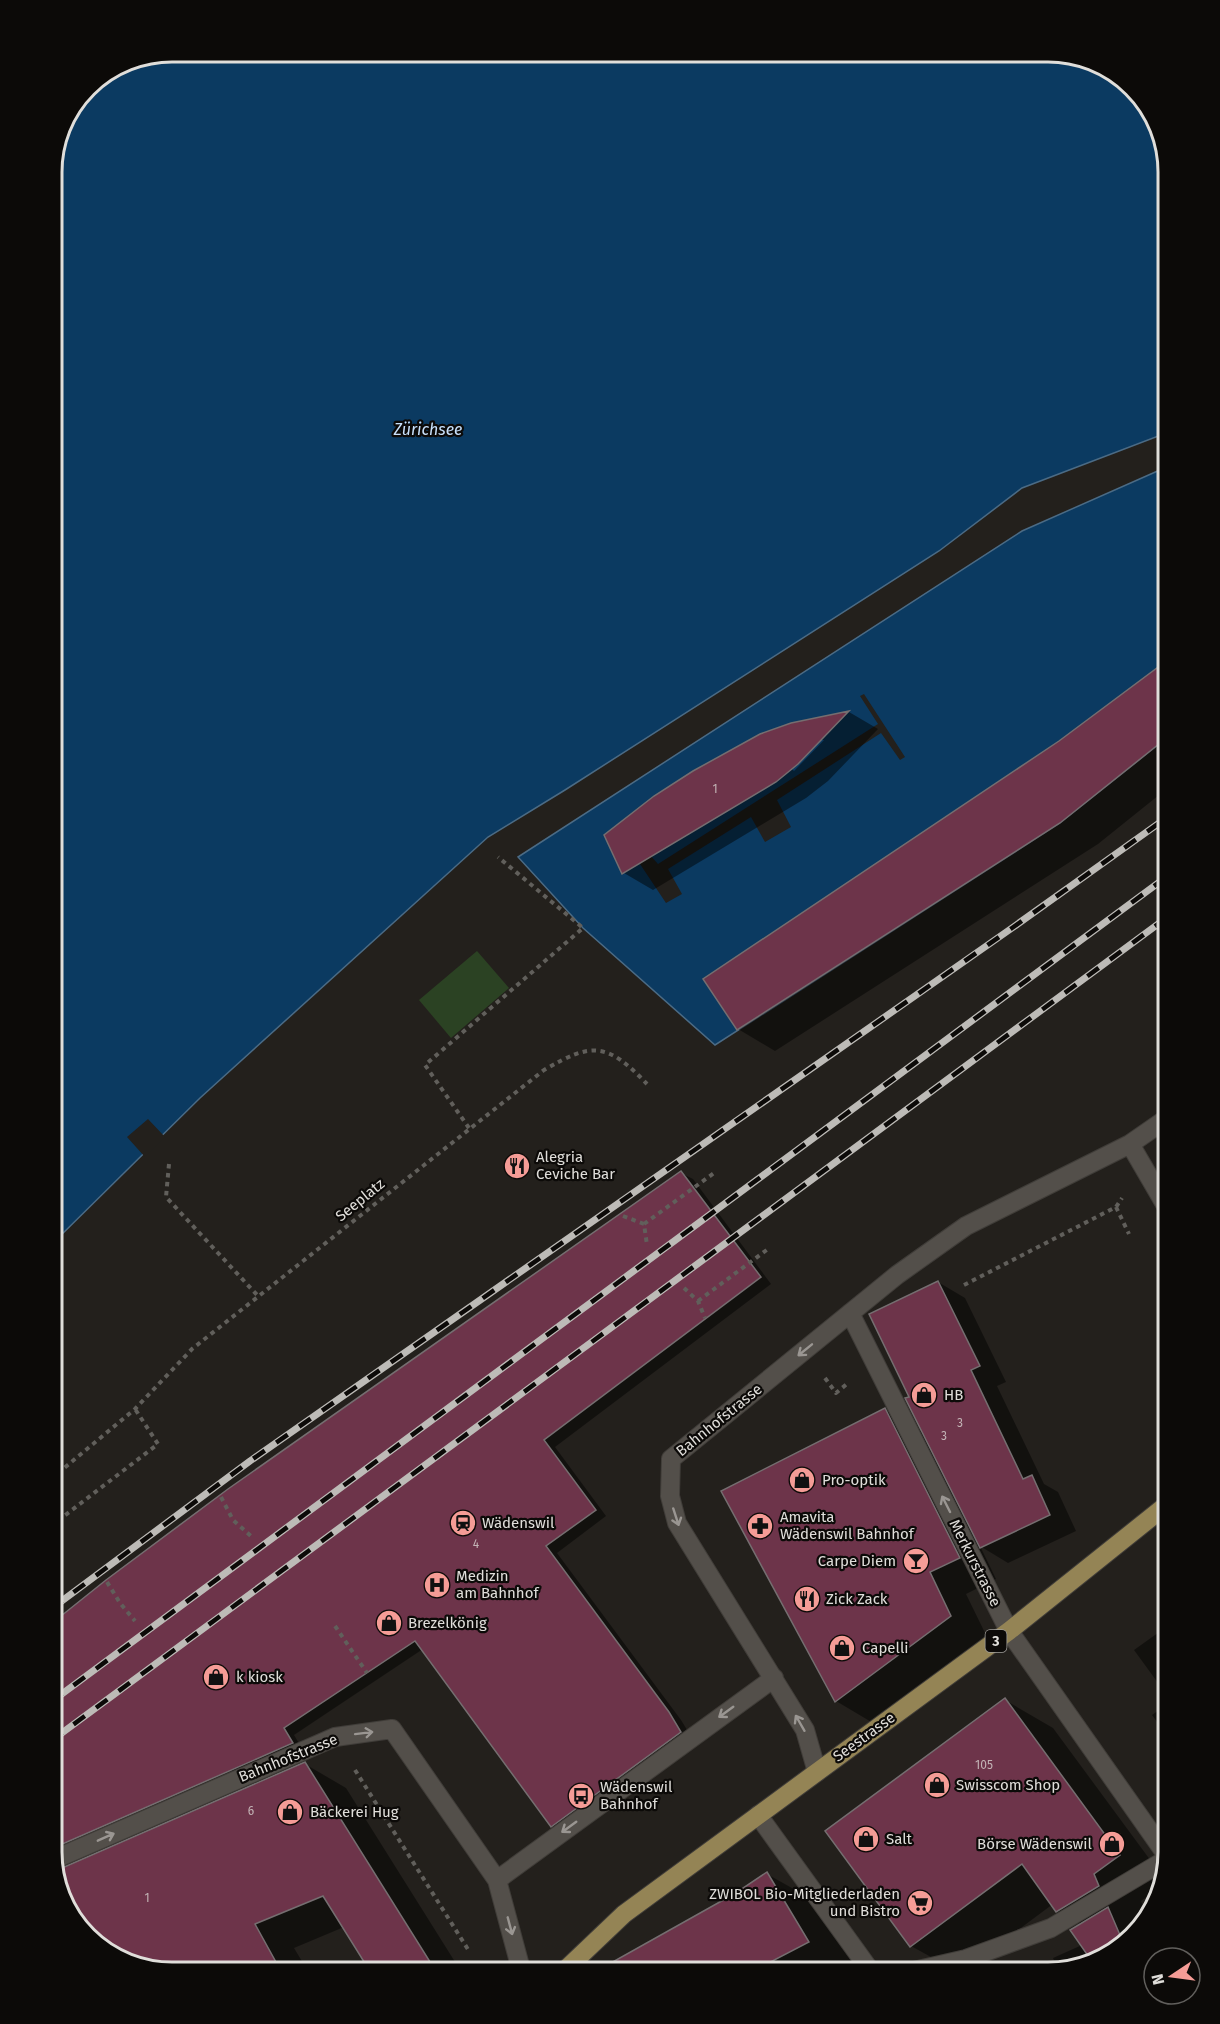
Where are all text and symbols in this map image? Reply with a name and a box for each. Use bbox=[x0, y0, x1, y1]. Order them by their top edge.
water label: Zürichsee bbox=[393, 420, 462, 439]
house number: 1 bbox=[712, 782, 718, 796]
place label: Alegria Ceviche Bar bbox=[536, 1148, 615, 1183]
restaurant icon: Alegria Ceviche Bar bbox=[502, 1151, 532, 1181]
street label: Seeplatz bbox=[332, 1175, 389, 1225]
one-way arrow bbox=[798, 1343, 813, 1357]
street label: Bahnhofstrasse bbox=[672, 1380, 766, 1460]
shop icon: HB bbox=[909, 1380, 939, 1410]
place label: HB bbox=[944, 1386, 963, 1404]
house number: 3 bbox=[957, 1416, 963, 1430]
house number: 3 bbox=[941, 1429, 947, 1443]
shop icon: Pro-optik bbox=[787, 1465, 817, 1495]
place label: Pro-optik bbox=[822, 1471, 886, 1489]
one-way arrow bbox=[939, 1495, 951, 1513]
one-way arrow bbox=[671, 1507, 682, 1526]
station icon: Wädenswil bbox=[448, 1508, 478, 1538]
place label: Amavita Wädenswil Bahnhof bbox=[780, 1508, 915, 1543]
pharmacy icon: Amavita Wädenswil Bahnhof bbox=[745, 1511, 775, 1541]
place label: Wädenswil bbox=[482, 1514, 555, 1532]
street label: Merkurstrasse bbox=[945, 1516, 1005, 1610]
house number: 4 bbox=[473, 1537, 480, 1551]
bar icon: Carpe Diem bbox=[901, 1546, 931, 1576]
place label: Carpe Diem bbox=[818, 1552, 896, 1570]
place label: Medizin am Bahnhof bbox=[456, 1567, 539, 1602]
hospital icon: Medizin am Bahnhof bbox=[422, 1570, 452, 1600]
restaurant icon: Zick Zack bbox=[792, 1584, 822, 1614]
place label: Zick Zack bbox=[826, 1590, 888, 1608]
shop icon: Brezelkönig bbox=[374, 1608, 404, 1638]
place label: Brezelkönig bbox=[408, 1614, 487, 1632]
road number: 3 bbox=[986, 1630, 1006, 1652]
shop icon: Capelli bbox=[827, 1633, 857, 1663]
place label: Capelli bbox=[862, 1639, 909, 1657]
shop icon: k kiosk bbox=[201, 1662, 231, 1692]
place label: k kiosk bbox=[236, 1668, 283, 1686]
one-way arrow bbox=[719, 1706, 735, 1718]
street label: Seestrasse bbox=[829, 1708, 899, 1766]
one-way arrow bbox=[794, 1715, 806, 1732]
one-way arrow bbox=[354, 1727, 374, 1738]
street label: Bahnhofstrasse bbox=[236, 1730, 340, 1786]
house number: 105 bbox=[975, 1758, 993, 1772]
shop icon: Swisscom Shop bbox=[922, 1770, 952, 1800]
place label: Swisscom Shop bbox=[956, 1776, 1060, 1794]
place label: Wädenswil Bahnhof bbox=[600, 1778, 673, 1813]
bus stop icon: Wädenswil Bahnhof bbox=[566, 1781, 596, 1811]
shop icon: Bäckerei Hug bbox=[275, 1797, 305, 1827]
place label: Bäckerei Hug bbox=[310, 1803, 399, 1821]
house number: 6 bbox=[248, 1804, 254, 1818]
one-way arrow bbox=[561, 1821, 577, 1834]
shop icon: Salt bbox=[851, 1824, 881, 1854]
shop icon: Börse Wädenswil bbox=[1097, 1829, 1127, 1859]
one-way arrow bbox=[97, 1830, 115, 1842]
place label: Salt bbox=[886, 1830, 913, 1848]
place label: Börse Wädenswil bbox=[977, 1835, 1093, 1853]
place label: ZWIBOL Bio-Mitgliederladen und Bistro bbox=[709, 1885, 900, 1920]
supermarket icon: ZWIBOL Bio-Mitgliederladen und Bistro bbox=[905, 1888, 935, 1918]
house number: 1 bbox=[144, 1891, 150, 1905]
one-way arrow bbox=[505, 1916, 516, 1935]
north arrow bbox=[1142, 1946, 1202, 2006]
text: N bbox=[1147, 1972, 1168, 1987]

